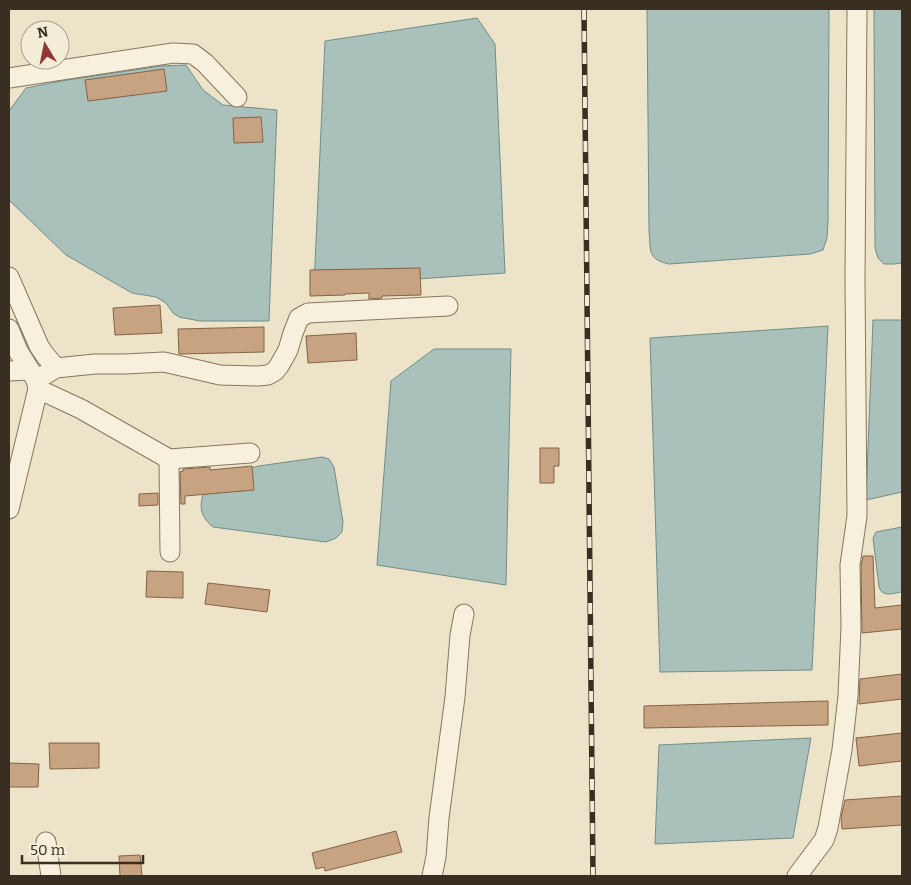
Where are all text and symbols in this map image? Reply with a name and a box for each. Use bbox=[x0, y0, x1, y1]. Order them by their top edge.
north arrow bbox=[20, 20, 70, 70]
text: N bbox=[36, 23, 50, 42]
scale bar bbox=[22, 832, 144, 864]
text: 50 m bbox=[30, 841, 66, 859]

